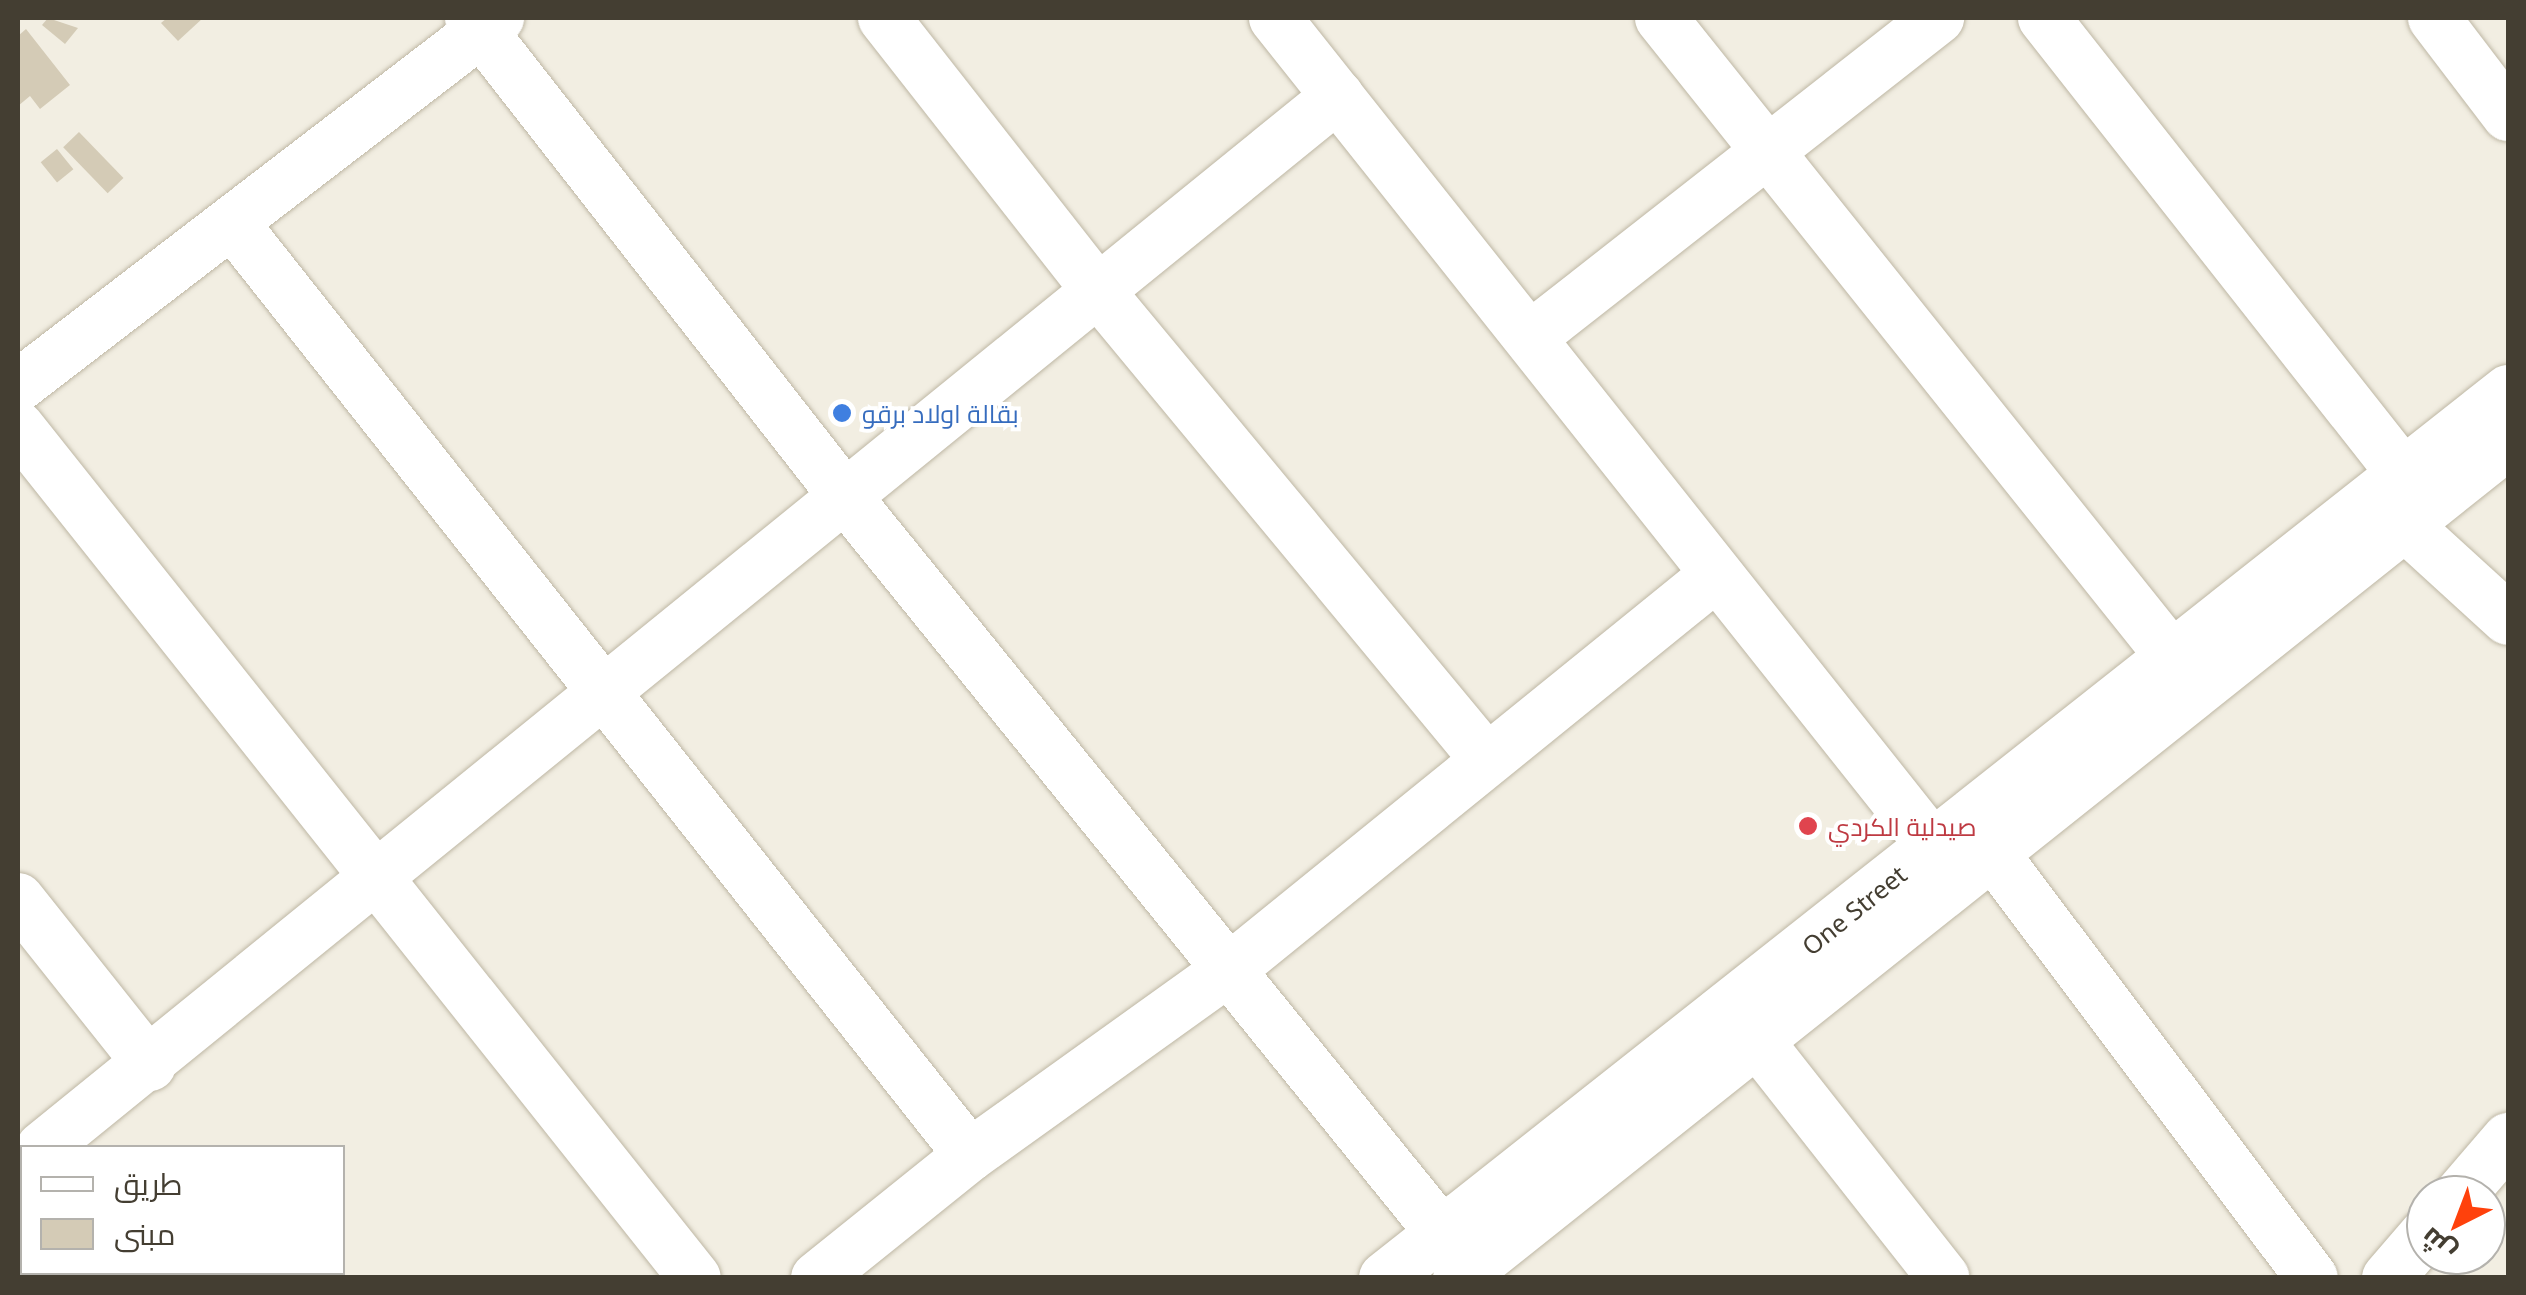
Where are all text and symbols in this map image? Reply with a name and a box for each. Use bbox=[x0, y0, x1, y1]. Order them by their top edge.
place label: بقالة اولاد برقو bbox=[862, 398, 1019, 428]
marker: بقالة اولاد برقو bbox=[831, 402, 853, 424]
place label: صيدلية الكردي bbox=[1828, 811, 1976, 841]
marker: صيدلية الكردي bbox=[1797, 815, 1819, 837]
street label: One Street bbox=[1796, 859, 1912, 961]
legend bbox=[20, 1145, 345, 1275]
text: طريق bbox=[114, 1163, 183, 1204]
north arrow bbox=[2406, 1175, 2506, 1275]
text: مبنى bbox=[114, 1213, 175, 1254]
text: ش bbox=[2411, 1220, 2463, 1272]

